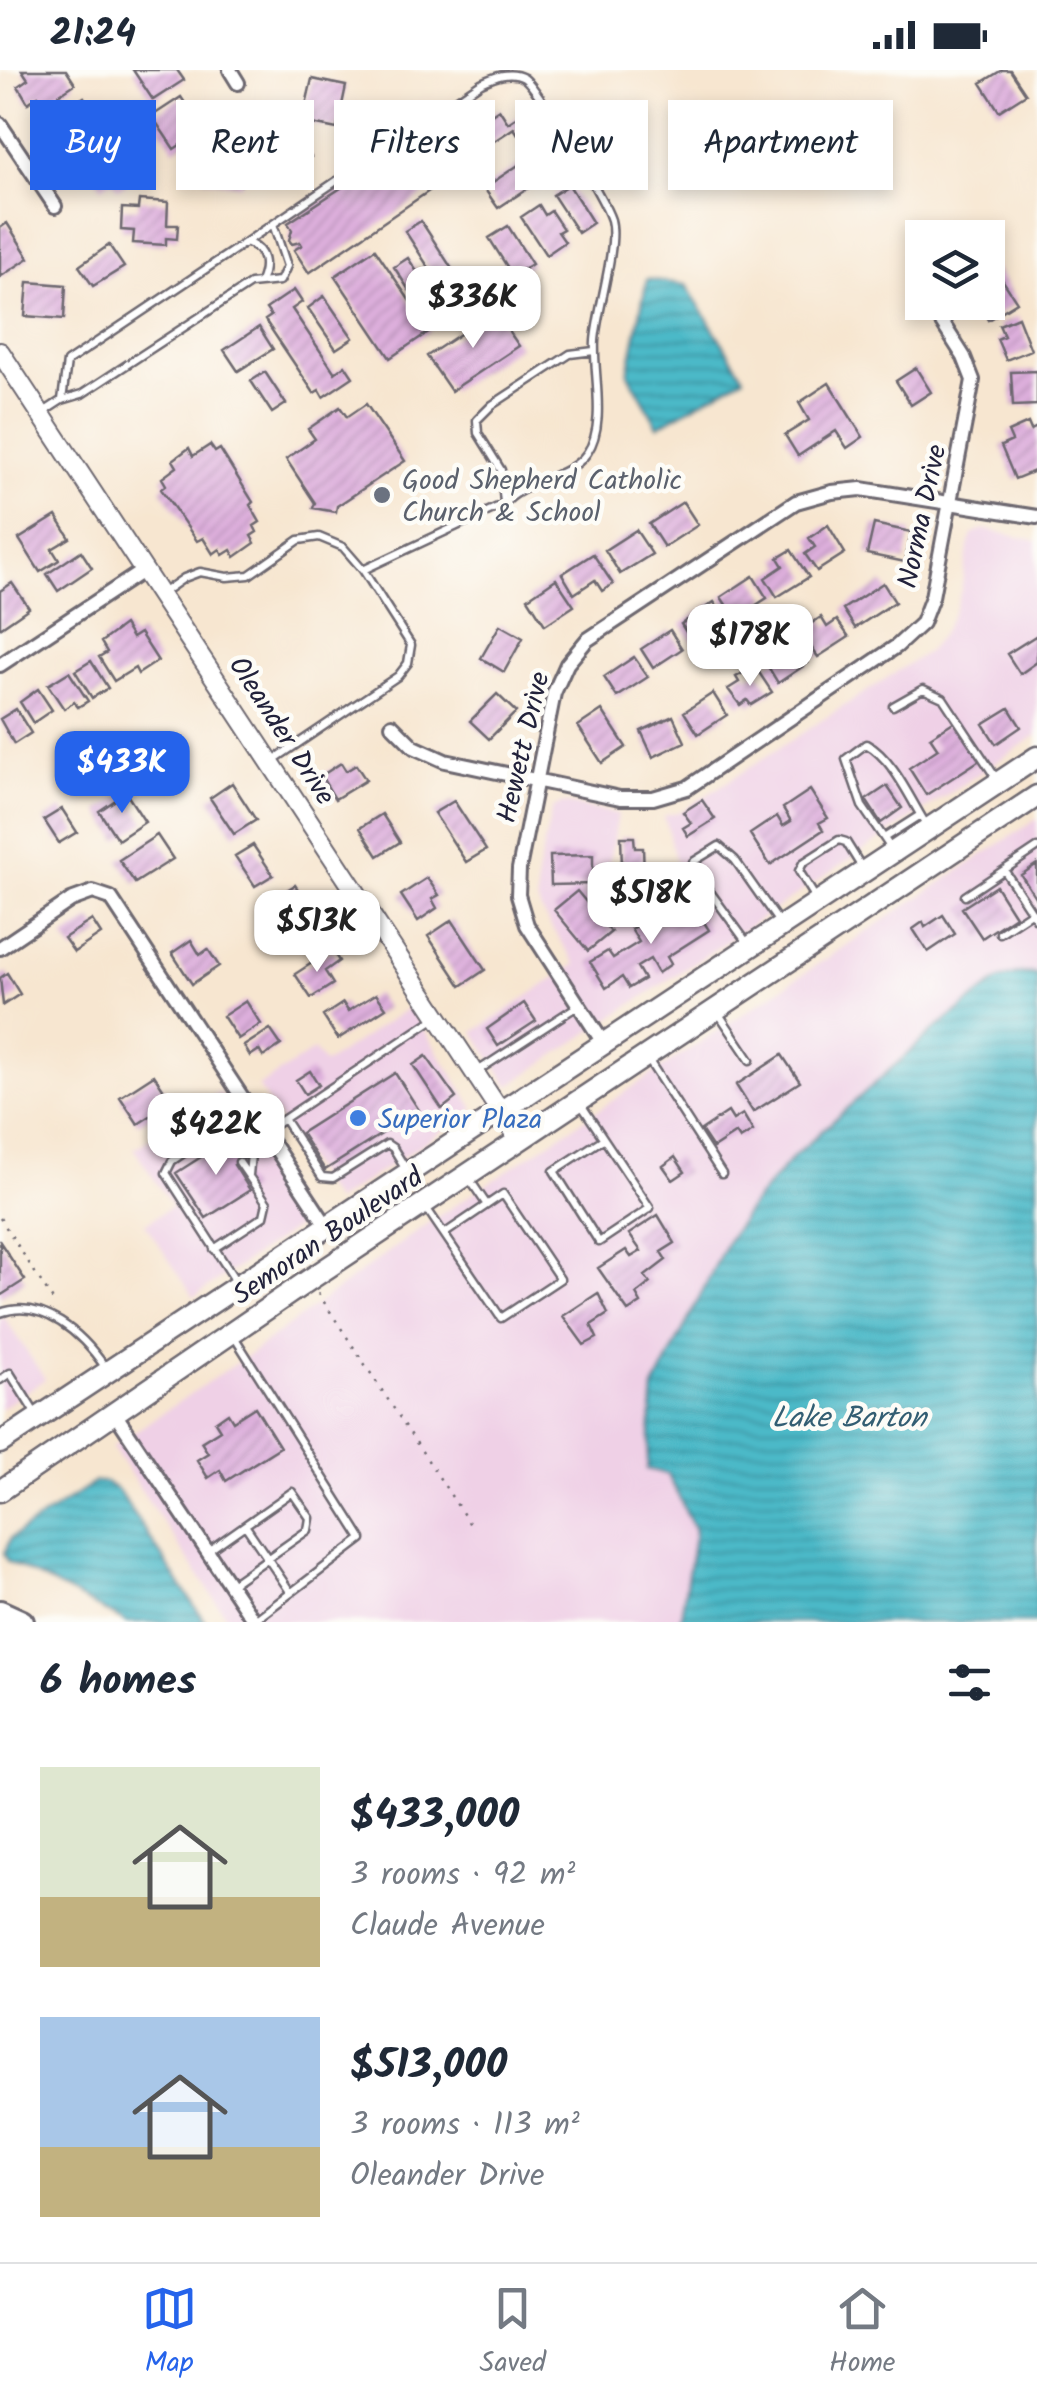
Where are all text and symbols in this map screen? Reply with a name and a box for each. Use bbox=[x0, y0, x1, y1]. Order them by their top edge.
text: 21:24 bbox=[50, 5, 136, 65]
chip: Buy bbox=[30, 100, 156, 190]
chip: Rent bbox=[176, 100, 314, 190]
chip: Filters bbox=[334, 100, 495, 190]
chip: New bbox=[515, 100, 648, 190]
chip: Apartment bbox=[668, 100, 893, 190]
map controls bbox=[905, 220, 1005, 320]
button: layers bbox=[905, 220, 1005, 320]
pin: $336K bbox=[403, 266, 543, 351]
text: $336K bbox=[428, 273, 518, 324]
street label: Norma Drive bbox=[886, 440, 961, 593]
place label: Good Shepherd Catholic Church & School bbox=[402, 459, 682, 536]
marker: Good Shepherd Catholic Church & School bbox=[371, 484, 393, 506]
pin: $178K bbox=[680, 604, 820, 689]
text: $178K bbox=[709, 611, 791, 662]
street label: Oleander Drive bbox=[216, 648, 346, 815]
street label: Hewett Drive bbox=[485, 667, 564, 828]
pin: $433K bbox=[52, 731, 192, 816]
text: $433K bbox=[77, 738, 167, 789]
pin: $518K bbox=[581, 862, 721, 947]
text: $518K bbox=[610, 869, 692, 920]
pin: $513K bbox=[247, 890, 387, 975]
text: $513K bbox=[276, 897, 358, 948]
pin: $422K bbox=[146, 1093, 286, 1178]
place label: Superior Plaza bbox=[378, 1098, 542, 1143]
text: $422K bbox=[170, 1100, 262, 1151]
marker: Superior Plaza bbox=[347, 1107, 369, 1129]
street label: Semoran Boulevard bbox=[224, 1156, 434, 1318]
water label: Lake Barton bbox=[772, 1395, 928, 1443]
text: 6 homes bbox=[40, 1649, 196, 1716]
icon: filters bbox=[942, 1655, 997, 1710]
text: $433,000 bbox=[350, 1783, 519, 1850]
icon: home bbox=[120, 1807, 240, 1927]
text: 3 rooms · 92 m² bbox=[350, 1850, 575, 1901]
text: Claude Avenue bbox=[350, 1901, 545, 1952]
text: $513,000 bbox=[350, 2033, 507, 2100]
icon: home bbox=[120, 2057, 240, 2177]
text: 3 rooms · 113 m² bbox=[350, 2100, 580, 2151]
text: Oleander Drive bbox=[350, 2151, 544, 2202]
tab: Map bbox=[142, 2281, 197, 2386]
tab: Saved bbox=[480, 2281, 546, 2386]
tab: Home bbox=[829, 2281, 895, 2386]

